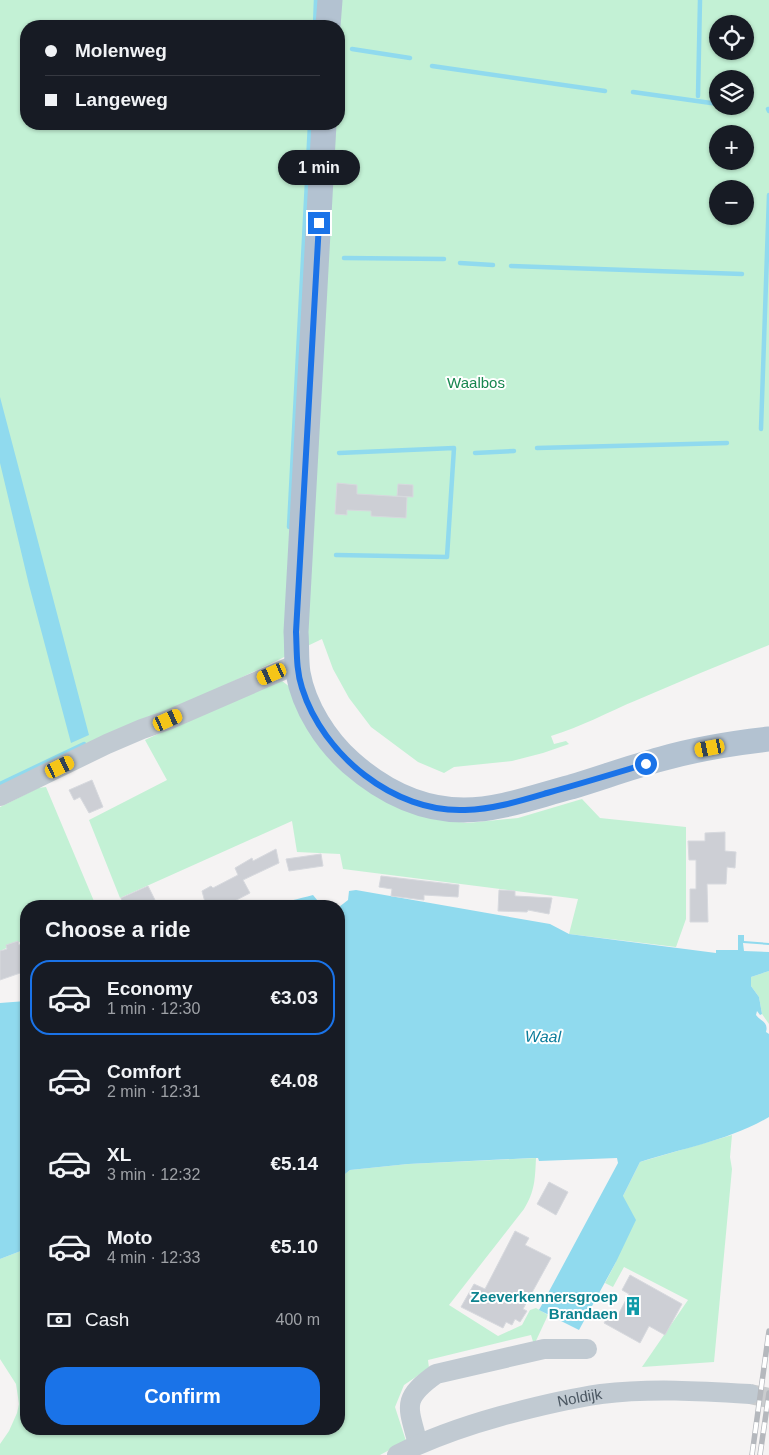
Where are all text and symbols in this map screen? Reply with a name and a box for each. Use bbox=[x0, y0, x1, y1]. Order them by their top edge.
map controls bbox=[709, 15, 754, 225]
button: locate bbox=[709, 15, 754, 60]
text: Molenweg bbox=[75, 40, 167, 61]
button: layers bbox=[709, 70, 754, 115]
text: Langeweg bbox=[75, 89, 168, 110]
button: + bbox=[709, 125, 754, 170]
callout: 1 min bbox=[278, 150, 360, 186]
text: 1 min bbox=[298, 159, 340, 176]
button: − bbox=[709, 180, 754, 225]
route end bbox=[308, 212, 330, 234]
park label: Waalbos bbox=[447, 374, 505, 391]
car bbox=[255, 661, 288, 687]
car bbox=[151, 707, 184, 733]
car bbox=[693, 738, 726, 758]
route start bbox=[635, 753, 657, 775]
car bbox=[43, 754, 76, 780]
text: Choose a ride bbox=[45, 917, 190, 942]
icon: car bbox=[47, 975, 92, 1020]
text: Economy bbox=[107, 978, 193, 999]
text: €3.03 bbox=[270, 987, 318, 1008]
text: 1 min · 12:30 bbox=[107, 1000, 200, 1017]
water label: Waal bbox=[525, 1028, 562, 1045]
icon: car bbox=[47, 1058, 92, 1103]
text: Comfort bbox=[107, 1061, 181, 1082]
text: €4.08 bbox=[270, 1070, 318, 1091]
text: 2 min · 12:31 bbox=[107, 1083, 200, 1100]
icon: car bbox=[47, 1141, 92, 1186]
text: XL bbox=[107, 1144, 131, 1165]
text: €5.14 bbox=[270, 1153, 318, 1174]
text: 3 min · 12:32 bbox=[107, 1166, 200, 1183]
icon: car bbox=[47, 1224, 92, 1269]
text: Moto bbox=[107, 1227, 152, 1248]
text: €5.10 bbox=[270, 1236, 318, 1257]
text: 4 min · 12:33 bbox=[107, 1249, 200, 1266]
place label: Zeeverkennersgroep Brandaen bbox=[470, 1288, 618, 1322]
building icon: Zeeverkennersgroep Brandaen bbox=[622, 1295, 644, 1317]
icon: cash bbox=[45, 1306, 73, 1334]
text: Cash bbox=[85, 1309, 129, 1330]
text: 400 m bbox=[276, 1311, 320, 1328]
button: Confirm bbox=[45, 1367, 320, 1425]
street label: Noldijk bbox=[556, 1385, 604, 1410]

